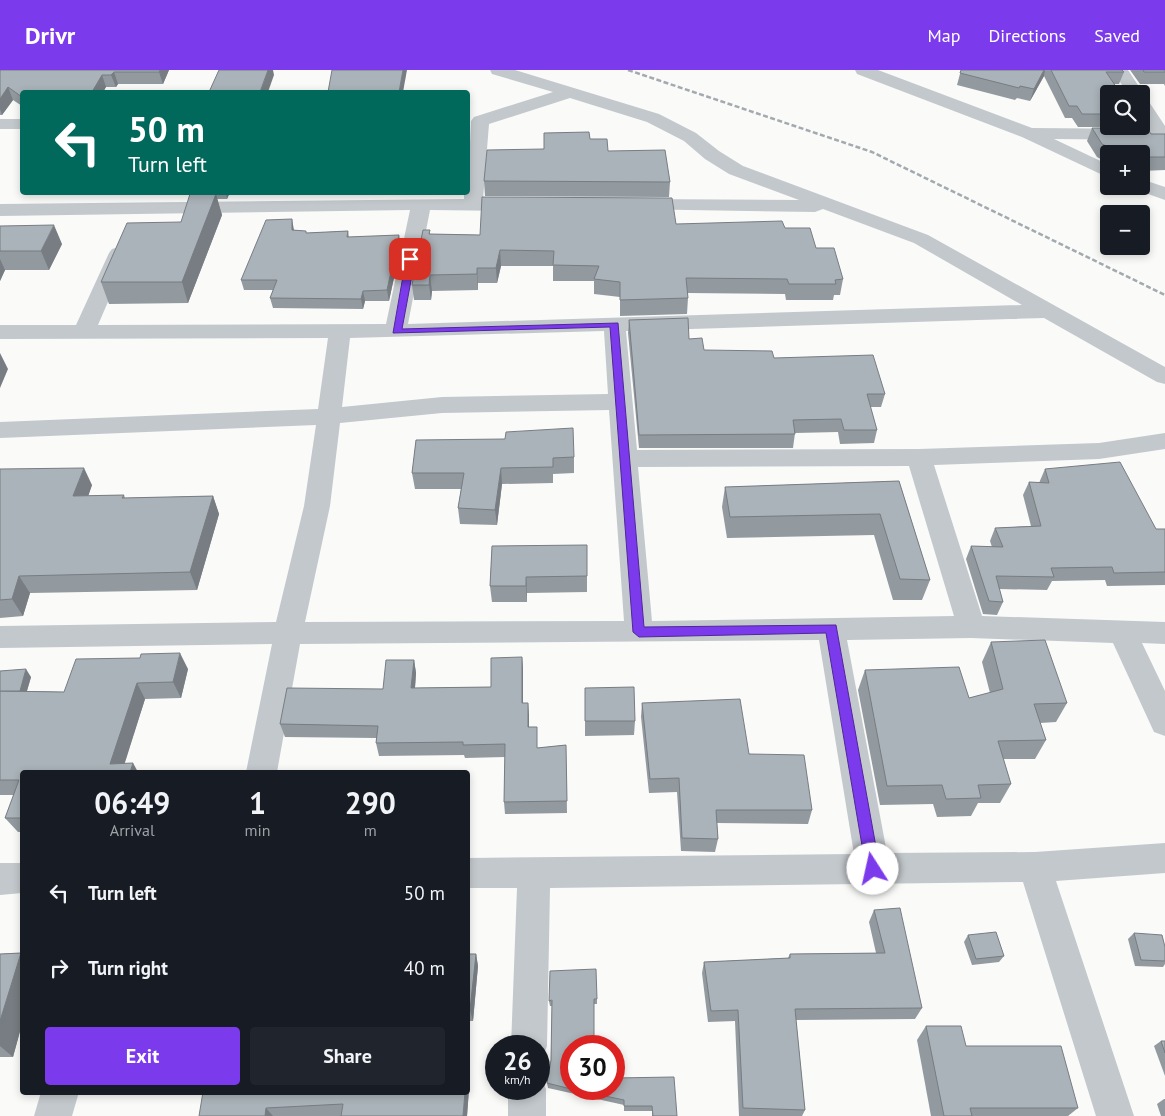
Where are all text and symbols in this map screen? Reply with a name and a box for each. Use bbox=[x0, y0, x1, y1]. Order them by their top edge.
text: Drivr bbox=[25, 20, 75, 51]
text: Map bbox=[928, 24, 960, 47]
text: Directions bbox=[988, 24, 1066, 47]
text: Saved bbox=[1094, 24, 1140, 47]
map controls bbox=[1100, 85, 1150, 255]
button: search bbox=[1100, 85, 1150, 135]
text: 50 m bbox=[128, 106, 205, 152]
icon: left bbox=[45, 110, 110, 175]
button: + bbox=[1100, 145, 1150, 195]
text: Turn left bbox=[128, 150, 207, 178]
button: − bbox=[1100, 205, 1150, 255]
pin bbox=[389, 238, 431, 280]
icon: arrive bbox=[396, 245, 424, 273]
text: 06:49 bbox=[94, 783, 170, 822]
text: 1 bbox=[249, 783, 266, 822]
text: 290 bbox=[345, 783, 396, 822]
text: Arrival bbox=[110, 820, 155, 840]
text: min bbox=[245, 820, 271, 840]
text: m bbox=[364, 820, 377, 840]
position arrow bbox=[846, 842, 898, 894]
icon: left bbox=[45, 879, 73, 907]
text: Turn left bbox=[88, 881, 157, 905]
text: 50 m bbox=[404, 881, 445, 905]
icon: right bbox=[45, 954, 73, 982]
text: Turn right bbox=[88, 956, 168, 980]
text: 40 m bbox=[404, 956, 445, 980]
button: Exit bbox=[45, 1027, 240, 1085]
button: Share bbox=[250, 1027, 445, 1085]
speed limit sign: 30 bbox=[560, 1035, 625, 1100]
text: 26 bbox=[503, 1045, 532, 1077]
text: km/h bbox=[504, 1072, 531, 1087]

